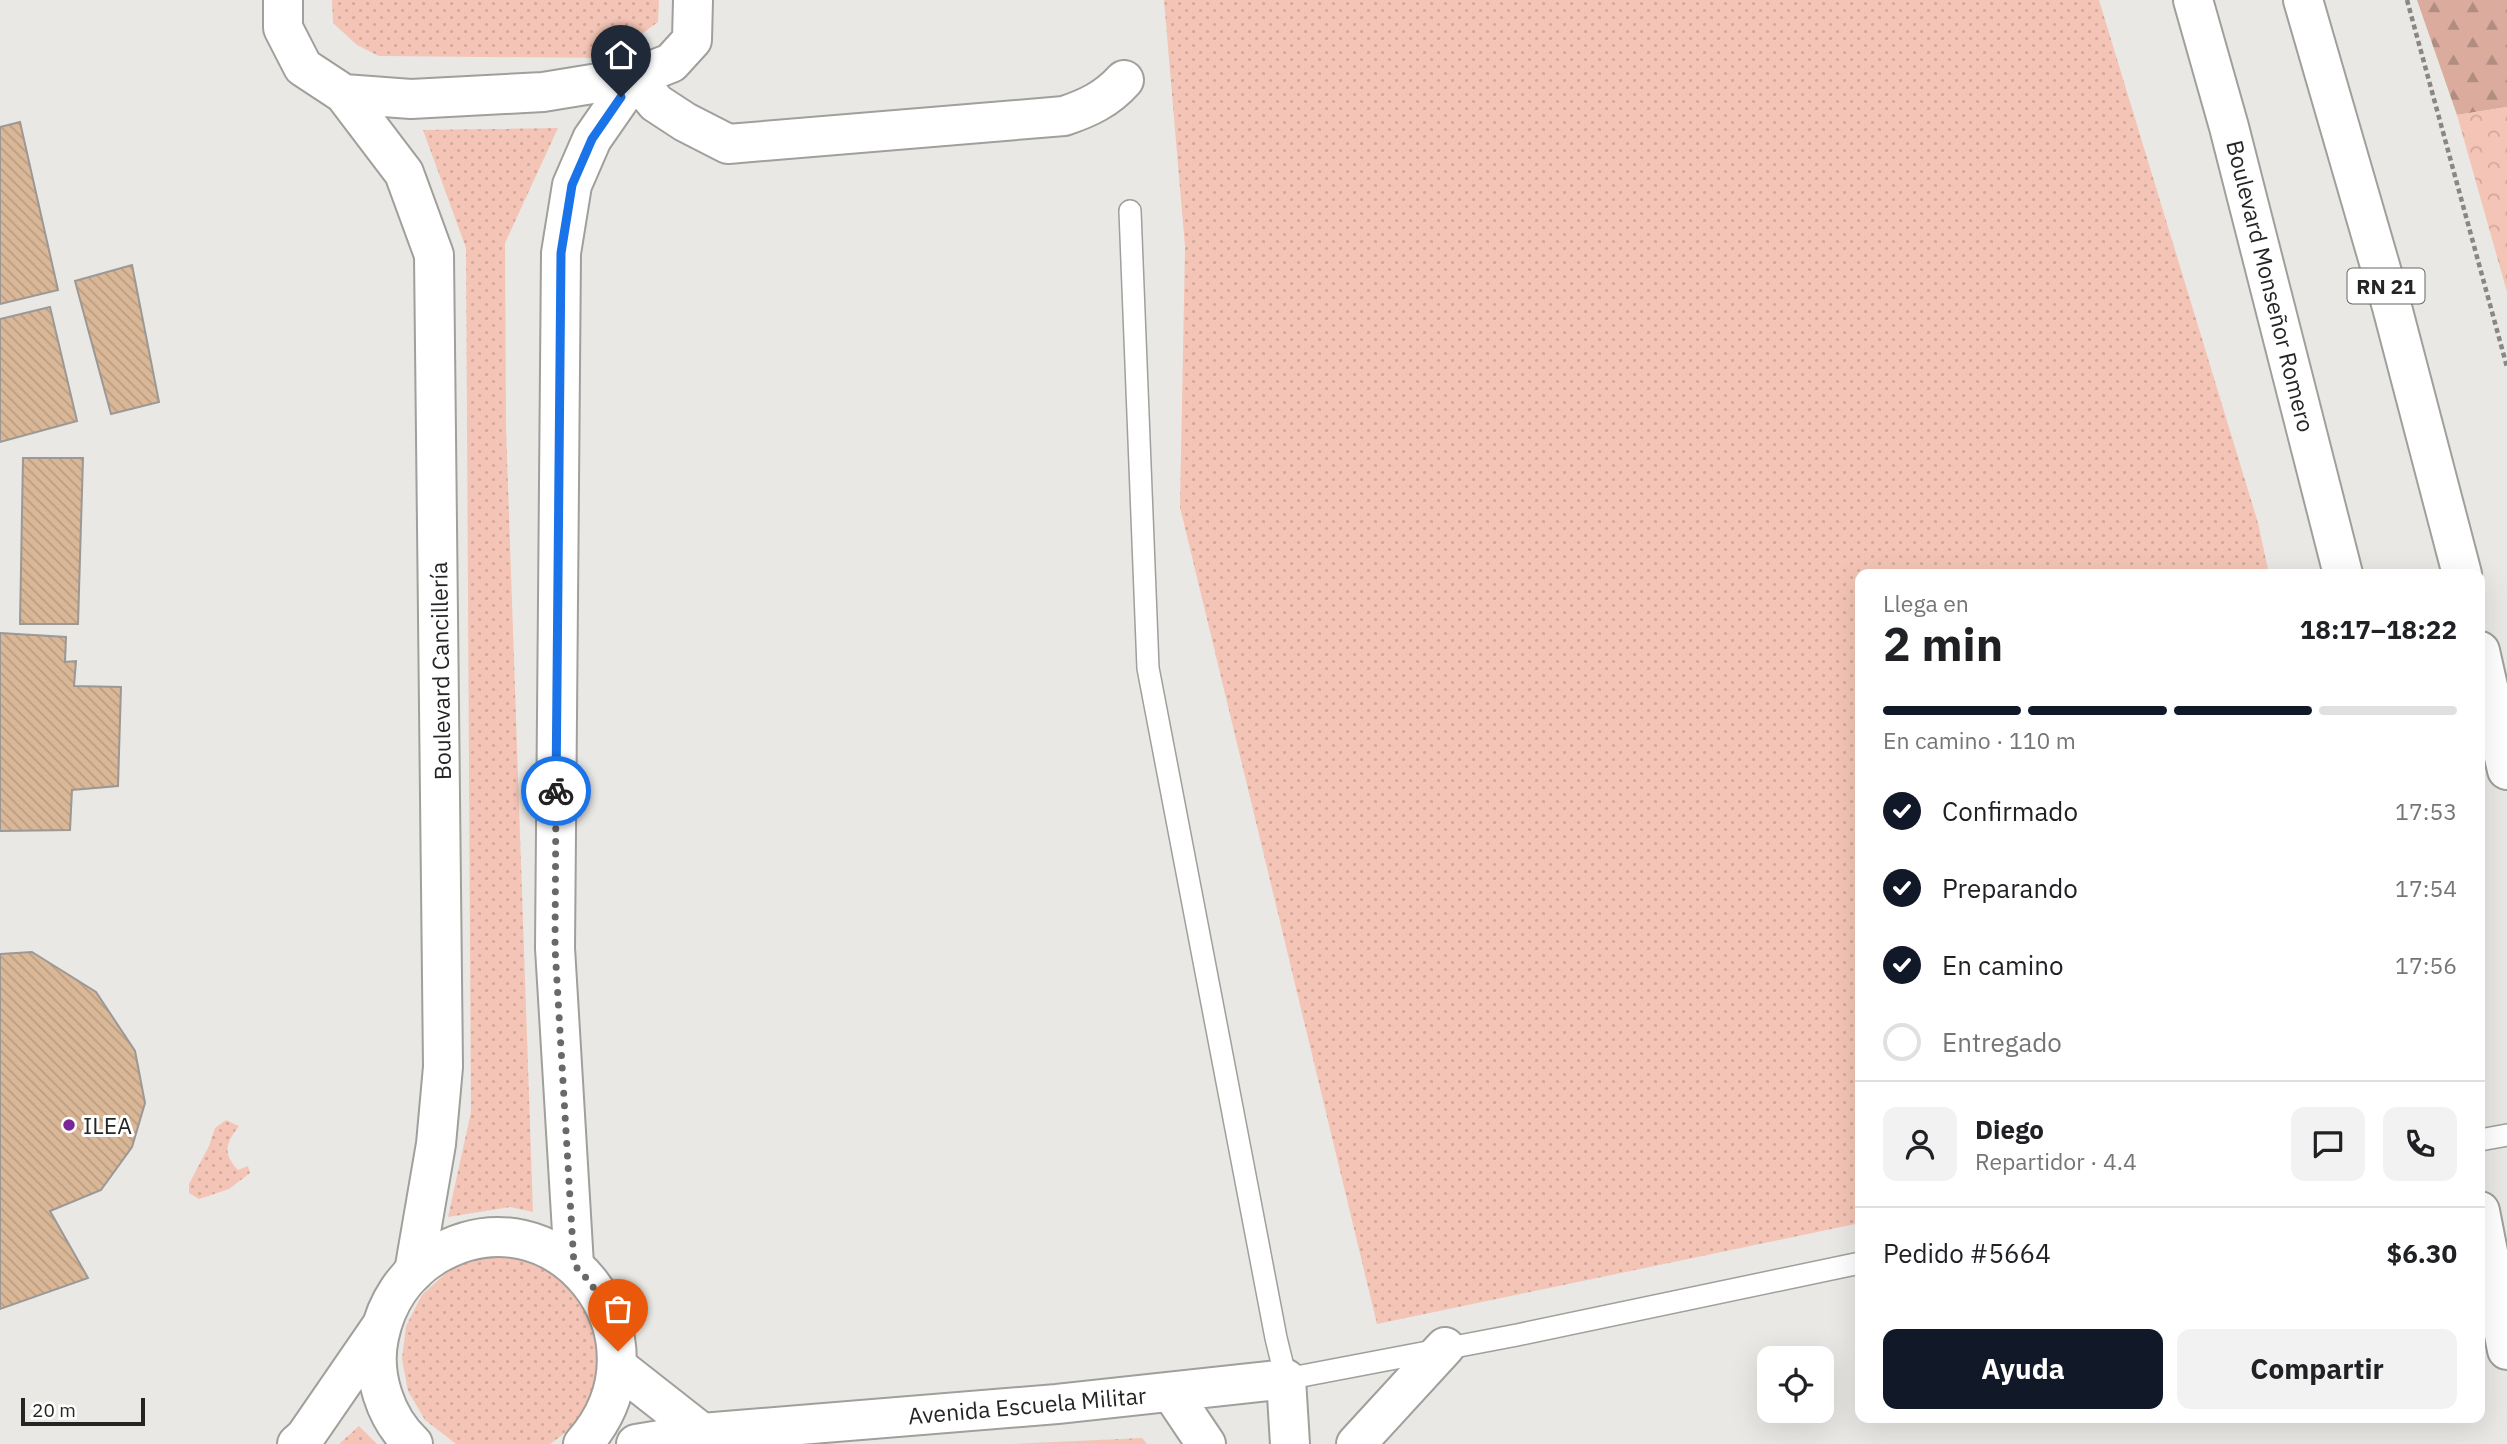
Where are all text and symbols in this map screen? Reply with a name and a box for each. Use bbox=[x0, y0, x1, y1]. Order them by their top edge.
pin bbox=[591, 25, 651, 97]
icon: home bbox=[602, 36, 640, 74]
street label: Boulevard Monseñor Romero bbox=[2220, 137, 2322, 435]
road number: RN 21 bbox=[2348, 268, 2424, 304]
street label: Boulevard Cancillería bbox=[423, 561, 457, 781]
text: Llega en bbox=[1883, 588, 1969, 618]
text: 18:17–18:22 bbox=[2300, 612, 2457, 646]
text: 2 min bbox=[1883, 614, 2003, 674]
text: En camino · 110 m bbox=[1883, 725, 2076, 755]
courier bbox=[521, 756, 591, 826]
icon: bike bbox=[537, 772, 575, 810]
icon: check bbox=[1883, 792, 1921, 830]
text: Confirmado bbox=[1942, 794, 2078, 828]
text: 17:53 bbox=[2395, 796, 2457, 826]
icon: check bbox=[1883, 869, 1921, 907]
text: Preparando bbox=[1942, 871, 2078, 905]
text: 17:54 bbox=[2395, 873, 2457, 903]
icon: check bbox=[1883, 946, 1921, 984]
text: En camino bbox=[1942, 948, 2064, 982]
text: 17:56 bbox=[2395, 950, 2457, 980]
text: Entregado bbox=[1942, 1025, 2062, 1059]
button: person bbox=[1883, 1107, 1957, 1181]
button: chat bbox=[2291, 1107, 2365, 1181]
button: phone bbox=[2383, 1107, 2457, 1181]
place label: ILEA bbox=[83, 1110, 132, 1140]
text: Diego bbox=[1975, 1112, 2044, 1146]
marker: ILEA bbox=[61, 1117, 77, 1133]
text: Repartidor · 4.4 bbox=[1975, 1146, 2137, 1176]
text: Pedido #5664 bbox=[1883, 1236, 2051, 1270]
text: $6.30 bbox=[2387, 1236, 2457, 1270]
pin bbox=[588, 1279, 648, 1351]
icon: bag bbox=[599, 1290, 637, 1328]
button: Ayuda bbox=[1883, 1329, 2163, 1409]
button: Compartir bbox=[2177, 1329, 2457, 1409]
map controls bbox=[1757, 1346, 1834, 1423]
button: locate bbox=[1757, 1346, 1834, 1423]
street label: Avenida Escuela Militar bbox=[907, 1380, 1148, 1430]
scale bar bbox=[21, 1395, 145, 1427]
text: 20 m bbox=[32, 1398, 76, 1422]

